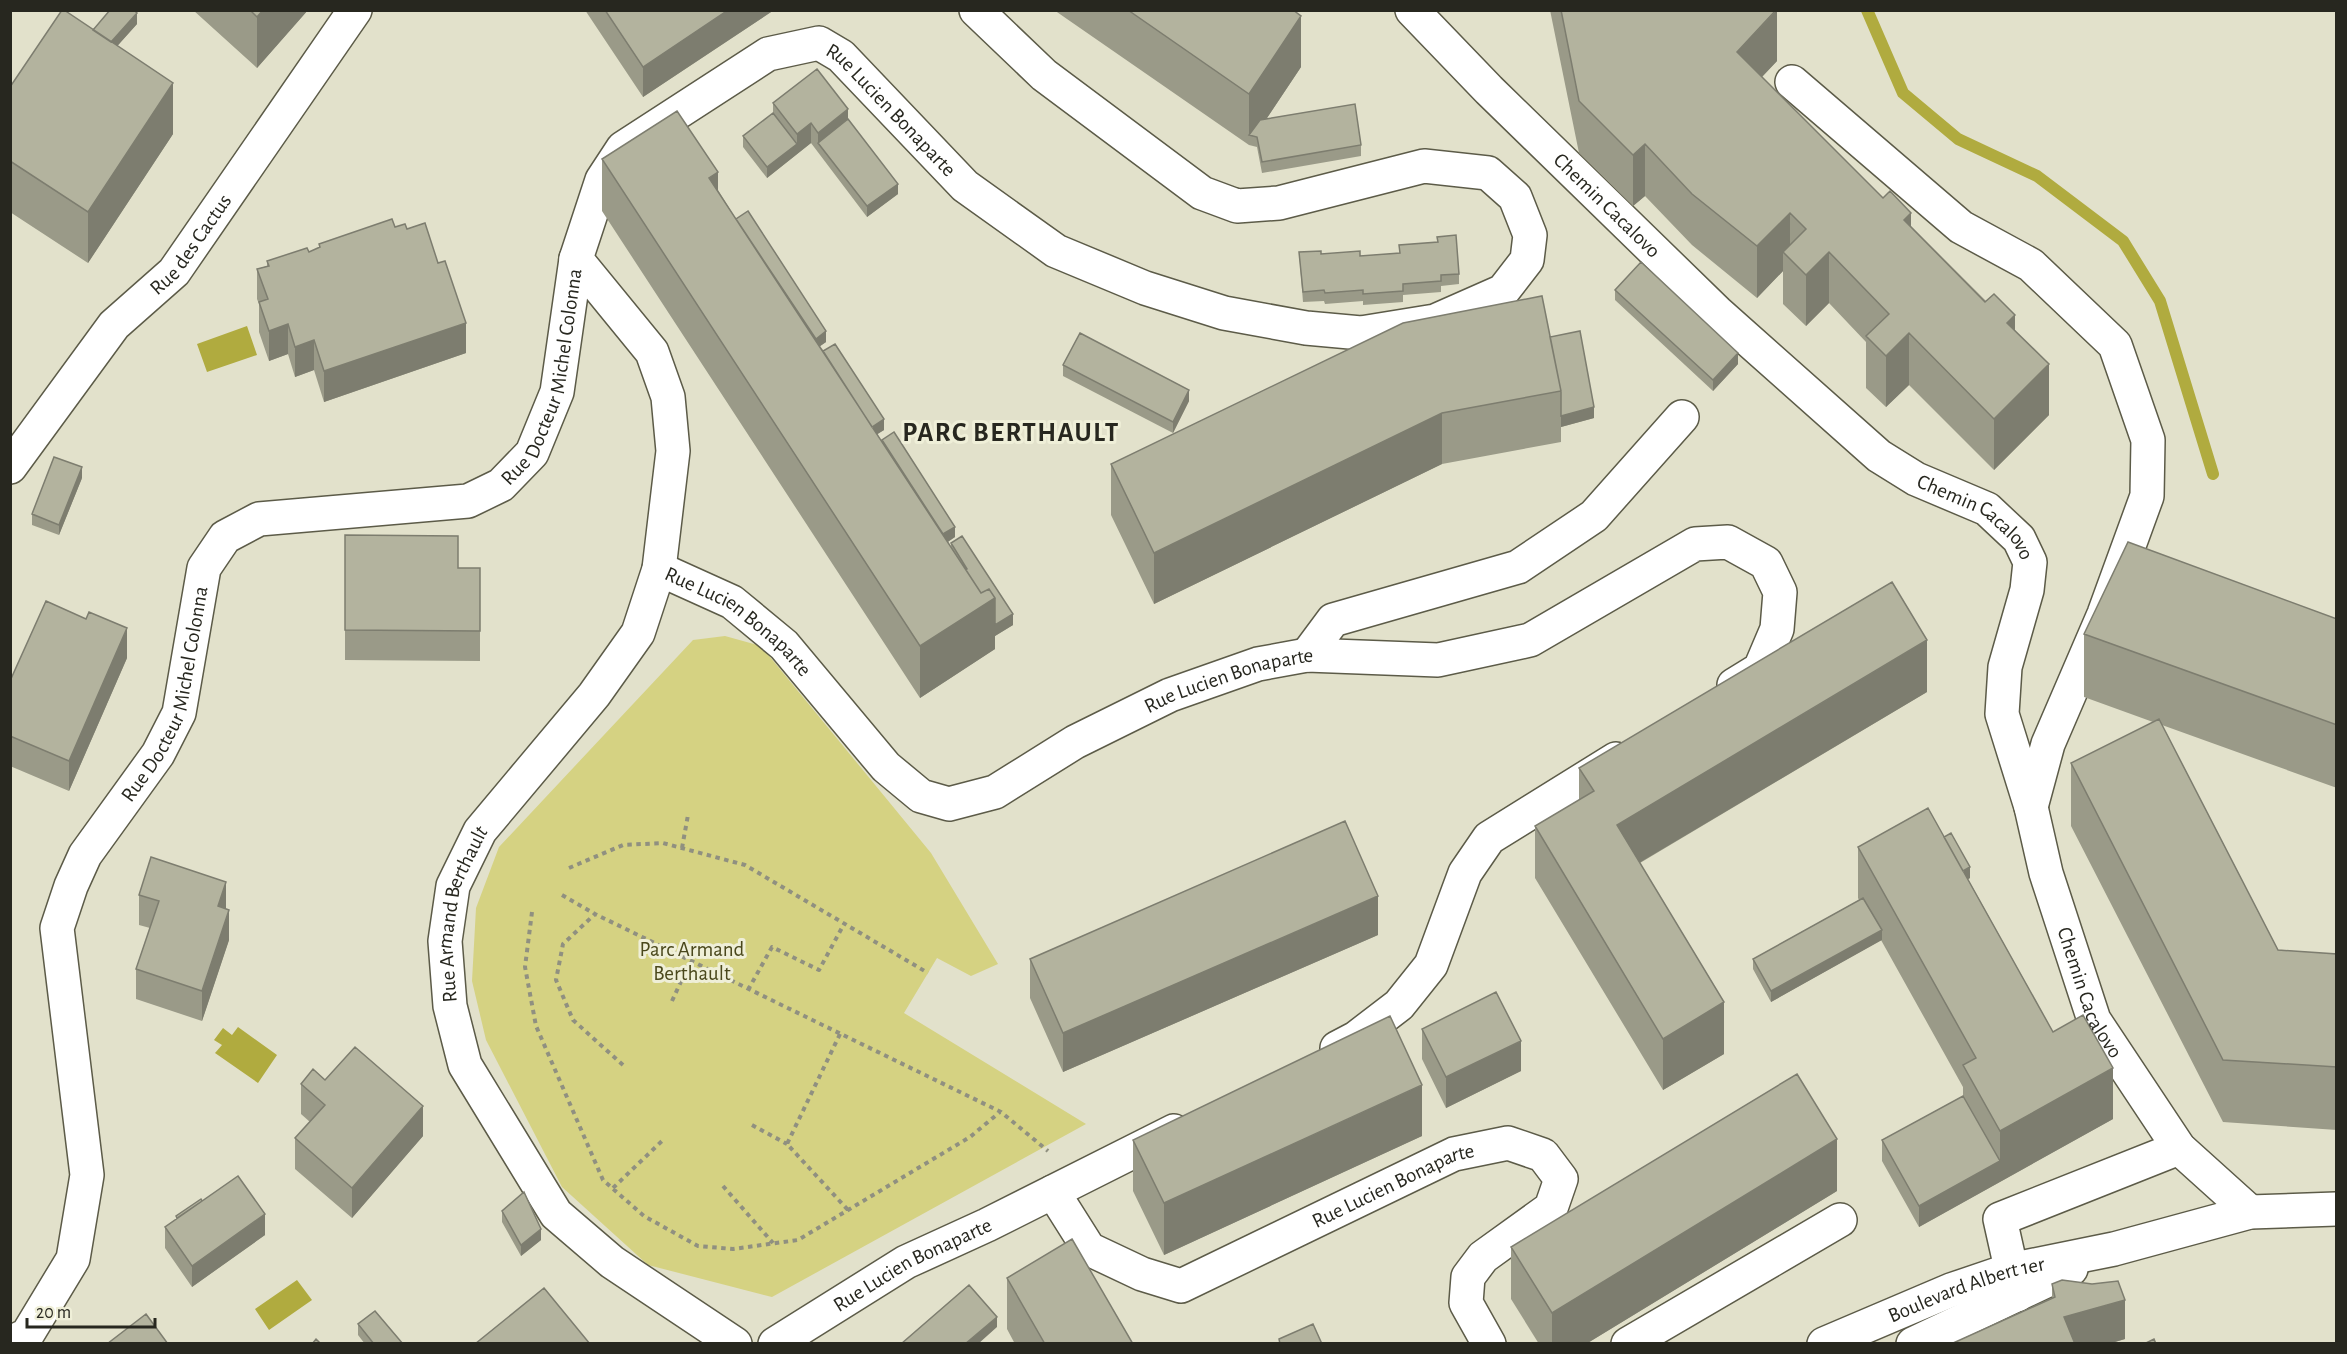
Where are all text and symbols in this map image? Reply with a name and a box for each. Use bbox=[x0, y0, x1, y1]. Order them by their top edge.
street label: Rue Lucien Bonaparte bbox=[822, 40, 960, 180]
street label: Chemin Cacalovo bbox=[1549, 149, 1664, 262]
street label: Rue des Cactus bbox=[146, 190, 236, 299]
street label: Rue Docteur Michel Colonna bbox=[497, 267, 586, 489]
district label: PARC BERTHAULT bbox=[902, 419, 1120, 446]
street label: Chemin Cacalovo bbox=[1914, 471, 2037, 563]
street label: Rue Lucien Bonaparte bbox=[662, 563, 815, 680]
street label: Rue Docteur Michel Colonna bbox=[117, 584, 212, 806]
street label: Rue Lucien Bonaparte bbox=[1141, 645, 1313, 717]
street label: Rue Armand Berthault bbox=[434, 821, 491, 1003]
street label: Chemin Cacalovo bbox=[2053, 925, 2126, 1062]
park label: Parc Armand Berthault bbox=[640, 939, 745, 984]
street label: Rue Lucien Bonaparte bbox=[1309, 1140, 1476, 1232]
street label: Rue Lucien Bonaparte bbox=[830, 1214, 995, 1316]
street label: Boulevard Albert 1er bbox=[1885, 1253, 2047, 1326]
scale bar bbox=[27, 1291, 154, 1329]
text: 20 m bbox=[36, 1304, 71, 1322]

